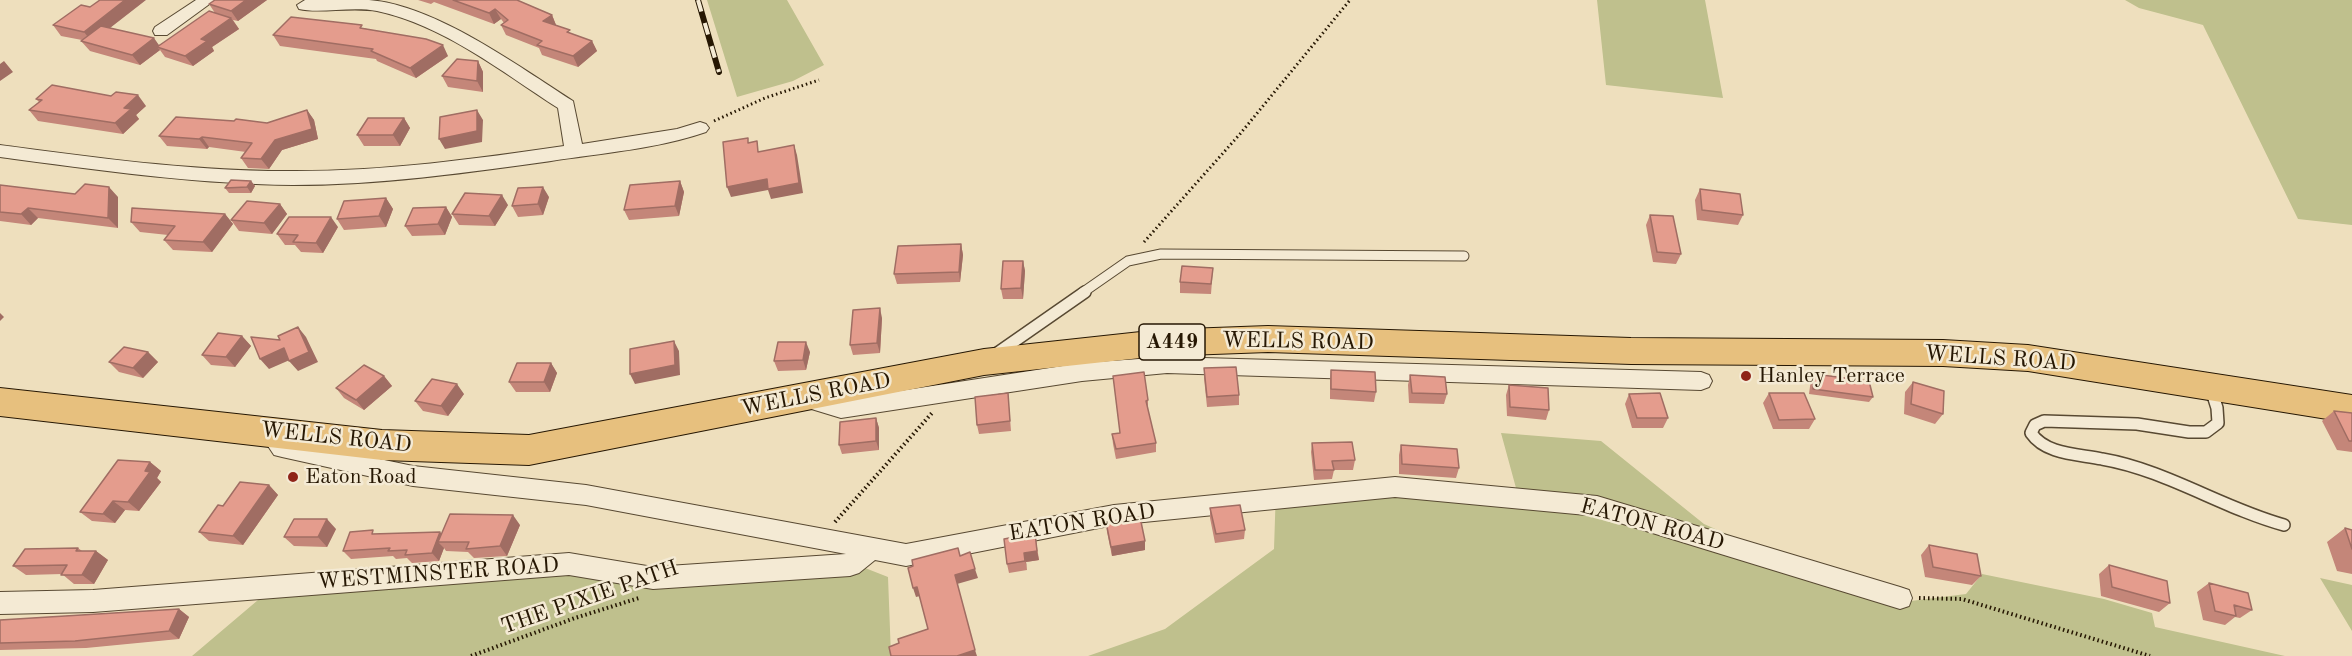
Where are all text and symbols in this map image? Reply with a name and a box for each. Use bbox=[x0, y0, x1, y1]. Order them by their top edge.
road number: A449 bbox=[1139, 324, 1205, 360]
street label: WELLS ROAD bbox=[1222, 327, 1374, 357]
street label: WELLS ROAD bbox=[1923, 341, 2077, 377]
place label: Hanley Terrace bbox=[1758, 363, 1905, 389]
street label: WELLS ROAD bbox=[739, 368, 893, 422]
marker: Hanley Terrace bbox=[1739, 369, 1753, 383]
street label: WELLS ROAD bbox=[259, 417, 413, 459]
place label: Eaton Road bbox=[305, 464, 417, 490]
marker: Eaton Road bbox=[286, 470, 300, 484]
street label: EATON ROAD bbox=[1577, 493, 1727, 557]
street label: EATON ROAD bbox=[1007, 498, 1157, 548]
street label: WESTMINSTER ROAD bbox=[316, 552, 560, 596]
street label: THE PIXIE PATH bbox=[498, 555, 682, 641]

